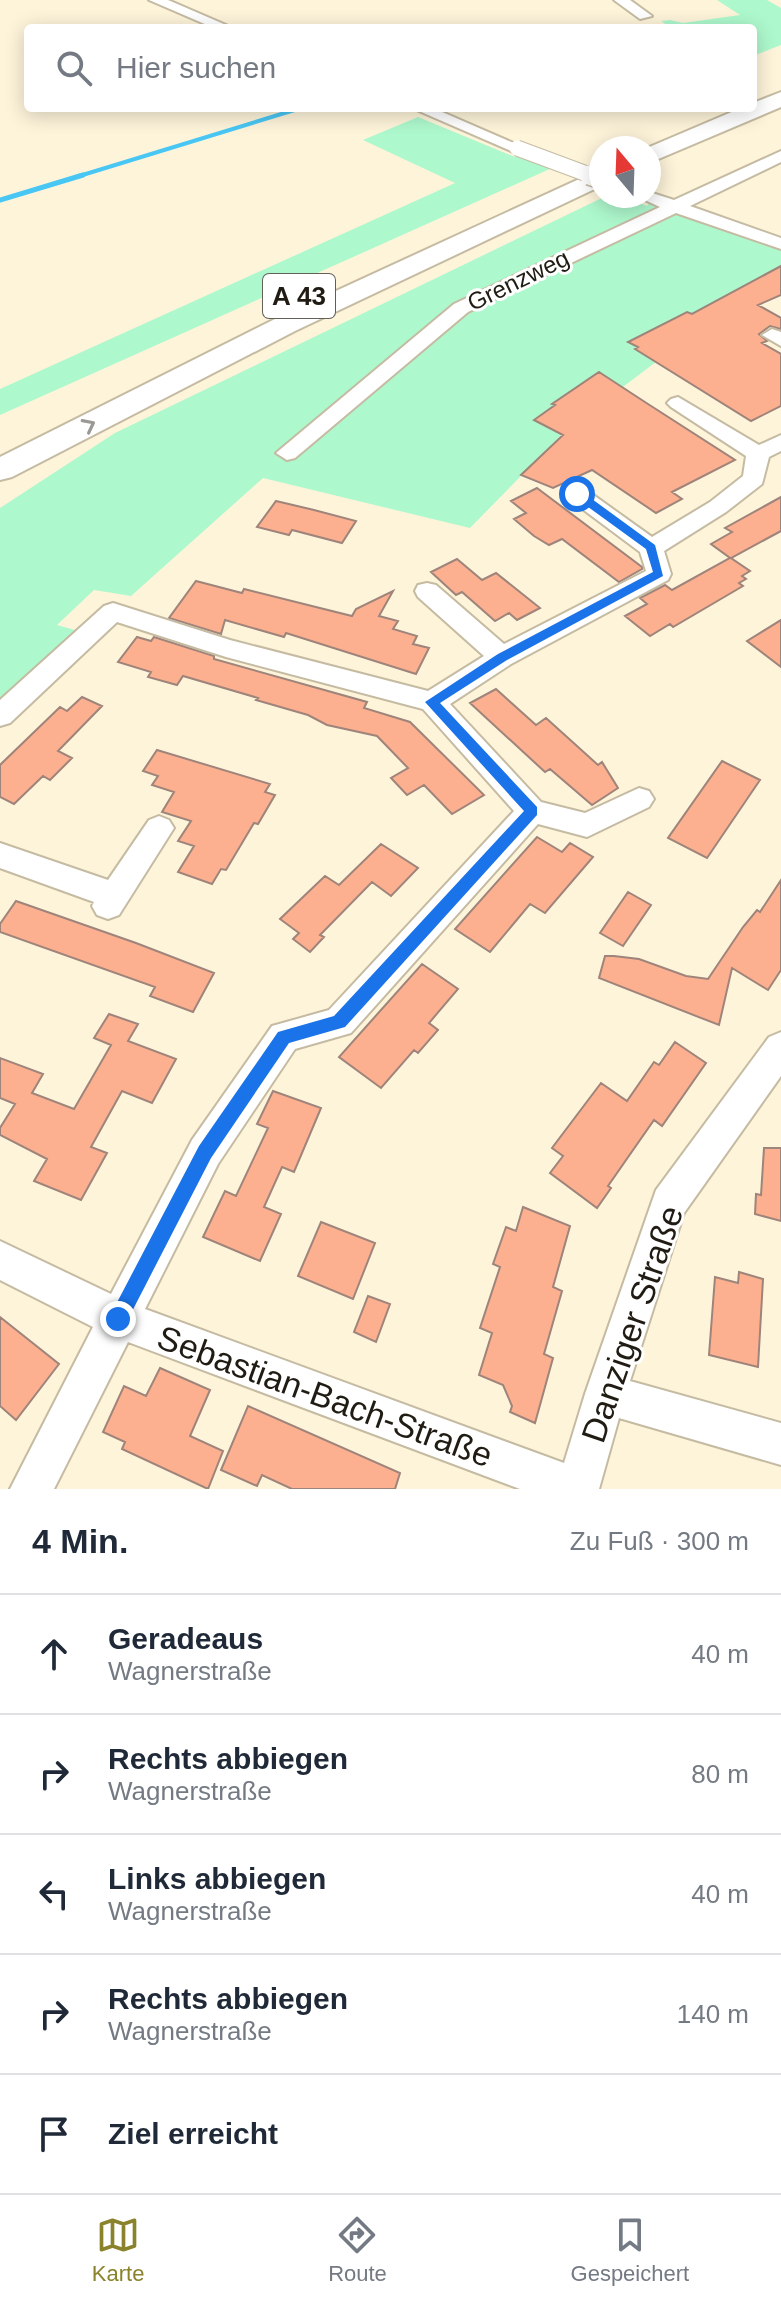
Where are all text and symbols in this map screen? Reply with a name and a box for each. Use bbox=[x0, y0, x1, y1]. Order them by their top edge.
search box bbox=[24, 24, 757, 112]
icon: search bbox=[52, 46, 96, 90]
text: Hier suchen bbox=[116, 51, 276, 84]
north arrow bbox=[589, 136, 661, 208]
street label: Grenzweg bbox=[463, 244, 573, 316]
road number: A 43 bbox=[263, 274, 335, 318]
one-way arrow bbox=[81, 419, 96, 434]
route start bbox=[559, 476, 595, 512]
street label: Danziger Straße bbox=[574, 1201, 690, 1447]
route end bbox=[100, 1301, 136, 1337]
street label: Sebastian-Bach-Straße bbox=[152, 1318, 498, 1474]
text: 4 Min. bbox=[32, 1522, 128, 1560]
text: Zu Fuß · 300 m bbox=[570, 1526, 749, 1556]
text: Geradeaus bbox=[108, 1622, 263, 1655]
icon: ahead bbox=[32, 1632, 76, 1676]
text: 40 m bbox=[691, 1639, 749, 1669]
text: Wagnerstraße bbox=[108, 1656, 272, 1686]
text: Rechts abbiegen bbox=[108, 1742, 348, 1775]
icon: right bbox=[32, 1752, 76, 1796]
text: 80 m bbox=[691, 1759, 749, 1789]
text: Wagnerstraße bbox=[108, 1776, 272, 1806]
text: Links abbiegen bbox=[108, 1862, 326, 1895]
icon: left bbox=[32, 1872, 76, 1916]
text: 40 m bbox=[691, 1879, 749, 1909]
text: Wagnerstraße bbox=[108, 1896, 272, 1926]
text: Rechts abbiegen bbox=[108, 1982, 348, 2015]
icon: right bbox=[32, 1992, 76, 2036]
text: 140 m bbox=[677, 1999, 749, 2029]
text: Wagnerstraße bbox=[108, 2016, 272, 2046]
icon: arrive bbox=[32, 2112, 76, 2156]
text: Ziel erreicht bbox=[108, 2117, 278, 2150]
tab: Karte bbox=[92, 2213, 144, 2287]
tab: Route bbox=[328, 2213, 387, 2287]
tab: Gespeichert bbox=[571, 2213, 689, 2287]

